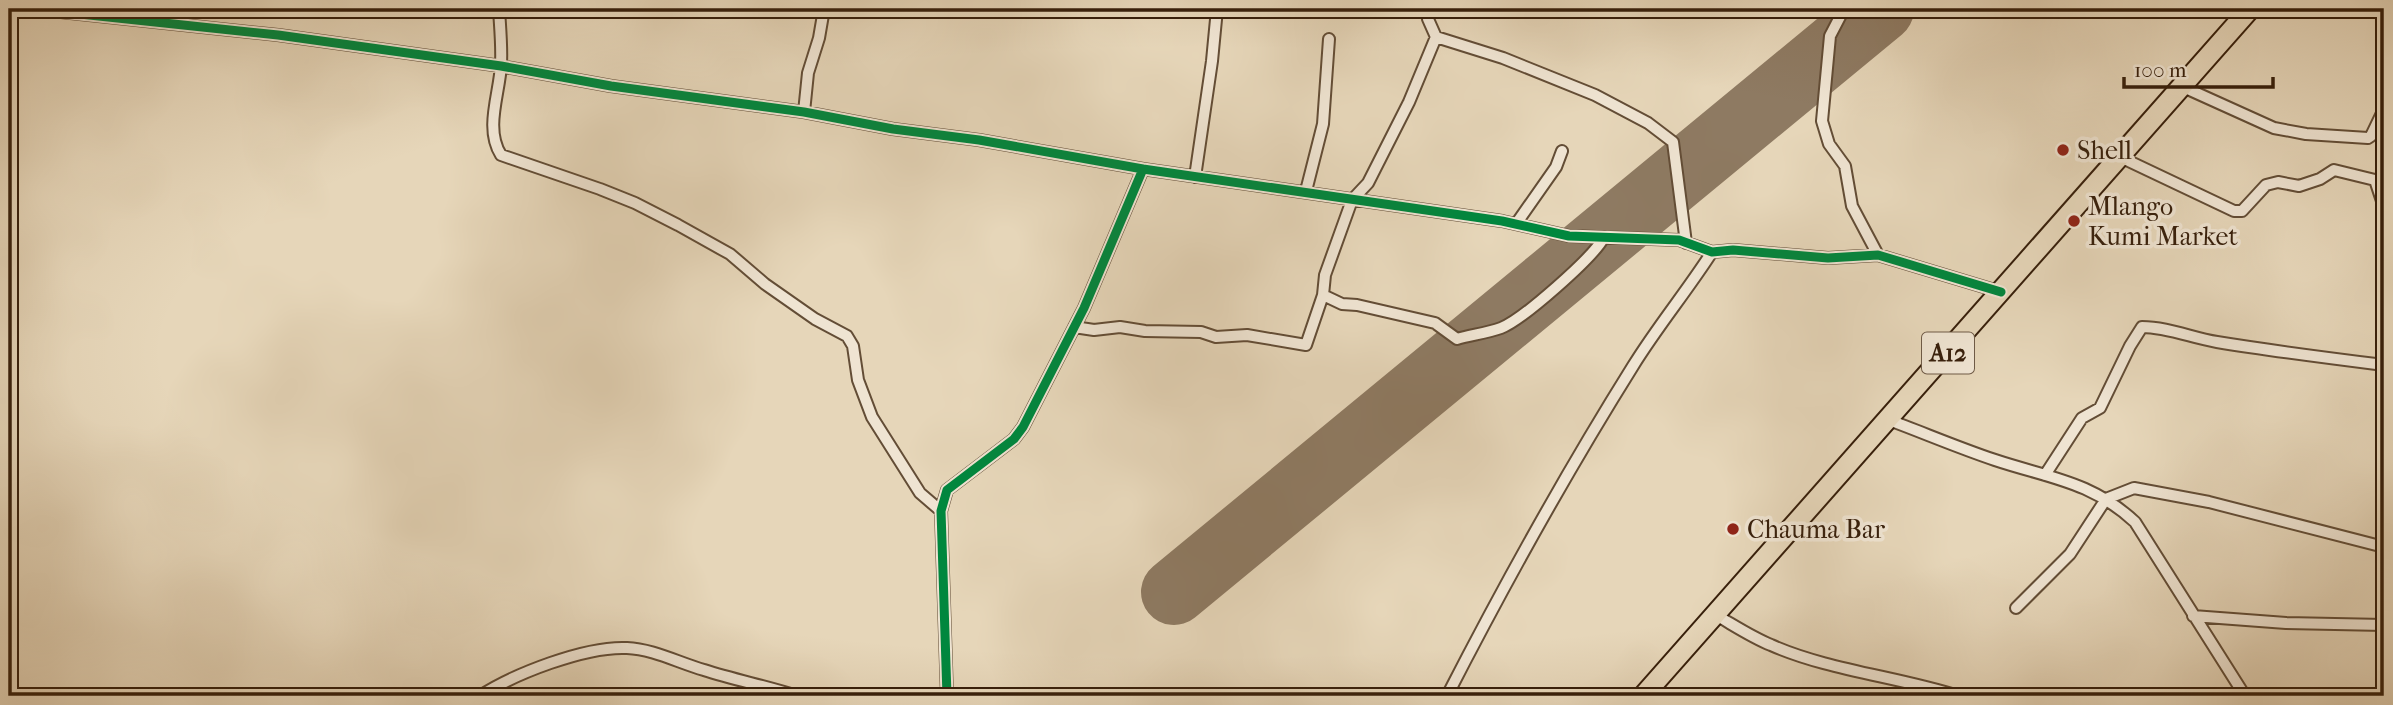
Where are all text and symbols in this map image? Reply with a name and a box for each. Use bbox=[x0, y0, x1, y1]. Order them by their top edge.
scale bar bbox=[2124, 46, 2272, 90]
text: 100 m bbox=[2134, 58, 2187, 82]
place label: Shell bbox=[2077, 135, 2132, 166]
marker: Shell bbox=[2055, 142, 2071, 158]
place label: Mlango Kumi Market bbox=[2088, 191, 2238, 252]
marker: Mlango Kumi Market bbox=[2066, 213, 2082, 229]
road number: A12 bbox=[1922, 332, 1974, 374]
place label: Chauma Bar bbox=[1747, 514, 1885, 545]
marker: Chauma Bar bbox=[1725, 521, 1741, 537]

